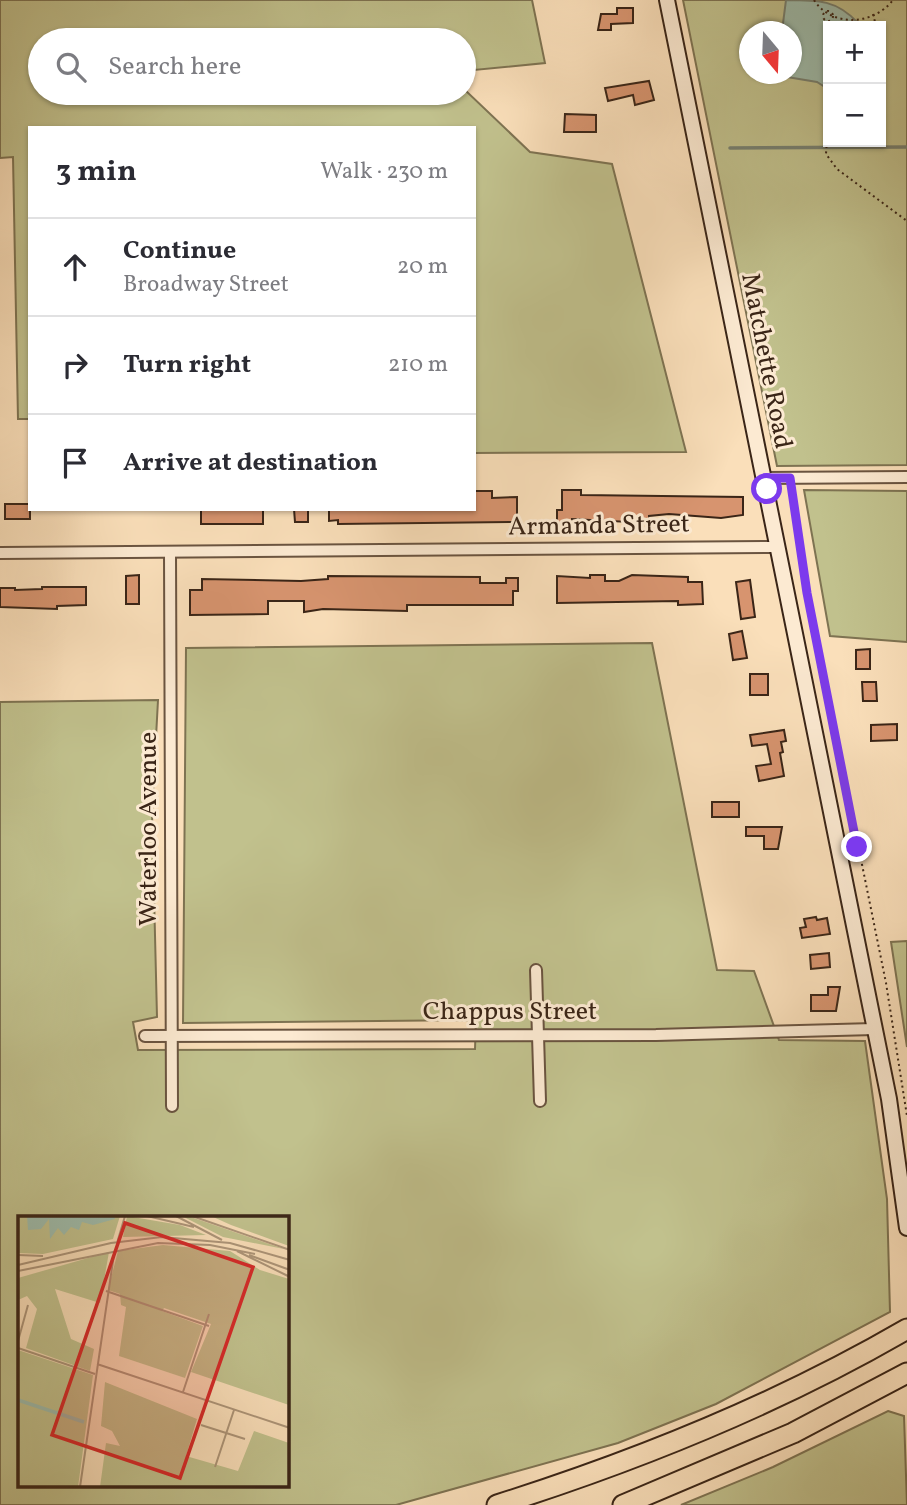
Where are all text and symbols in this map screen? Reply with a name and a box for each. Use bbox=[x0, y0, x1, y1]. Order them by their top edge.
north arrow bbox=[739, 21, 802, 84]
map controls bbox=[823, 21, 886, 147]
button: + bbox=[823, 21, 886, 84]
search box bbox=[28, 28, 476, 105]
icon: search bbox=[52, 48, 90, 86]
text: Search here bbox=[108, 49, 241, 85]
button: − bbox=[823, 84, 886, 147]
text: 3 min bbox=[56, 151, 137, 193]
text: Walk · 230 m bbox=[320, 156, 448, 188]
text: Continue bbox=[123, 233, 236, 269]
icon: ahead bbox=[56, 248, 94, 286]
text: 20 m bbox=[397, 251, 448, 283]
text: Broadway Street bbox=[123, 269, 289, 301]
street label: Matchette Road bbox=[731, 270, 801, 452]
icon: right bbox=[56, 346, 94, 384]
text: Turn right bbox=[123, 347, 251, 383]
text: 210 m bbox=[388, 349, 448, 381]
icon: arrive bbox=[56, 444, 94, 482]
text: Arrive at destination bbox=[123, 445, 378, 481]
route start bbox=[751, 473, 782, 504]
street label: Armanda Street bbox=[508, 506, 690, 546]
street label: Waterloo Avenue bbox=[131, 732, 167, 926]
route end bbox=[841, 831, 872, 862]
street label: Chappus Street bbox=[423, 994, 597, 1030]
inset map bbox=[18, 1216, 289, 1488]

